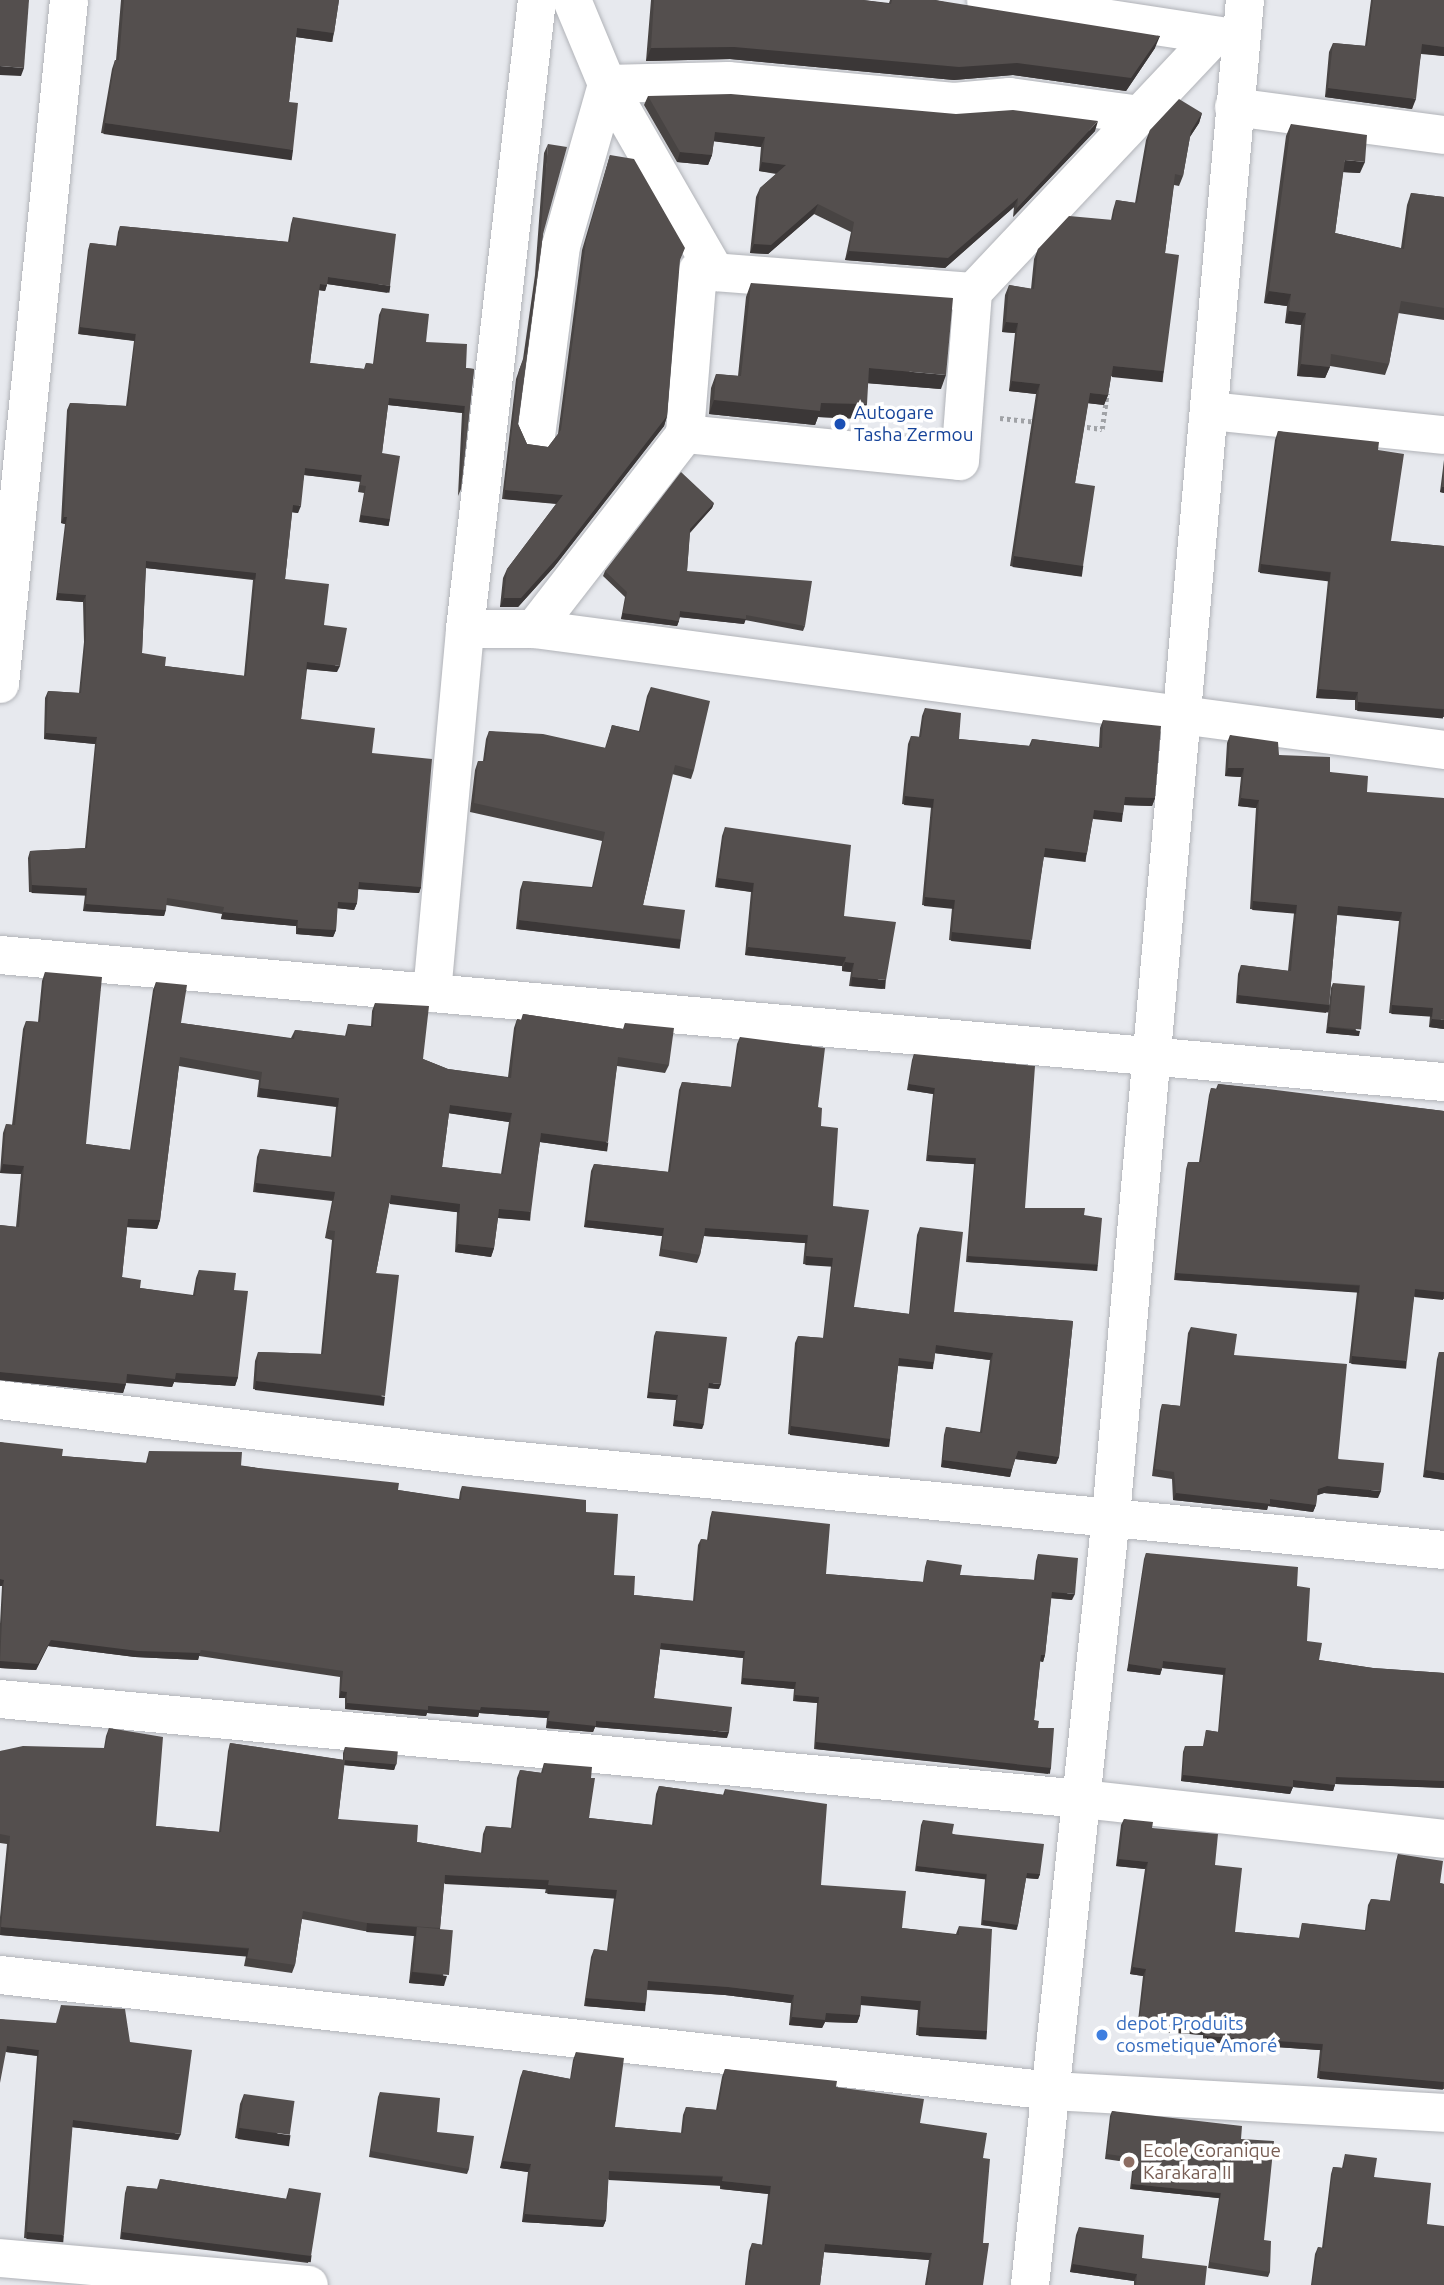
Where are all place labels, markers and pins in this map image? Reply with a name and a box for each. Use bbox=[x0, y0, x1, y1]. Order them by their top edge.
place label: Autogare Tasha Zermou bbox=[854, 402, 974, 446]
marker: Autogare Tasha Zermou bbox=[832, 416, 848, 432]
place label: depot Produits cosmetique Amoré bbox=[1116, 2013, 1277, 2057]
marker: depot Produits cosmetique Amoré bbox=[1094, 2027, 1110, 2043]
place label: Ecole Coranique Karakara II bbox=[1143, 2140, 1281, 2184]
marker: Ecole Coranique Karakara II bbox=[1121, 2154, 1137, 2170]

